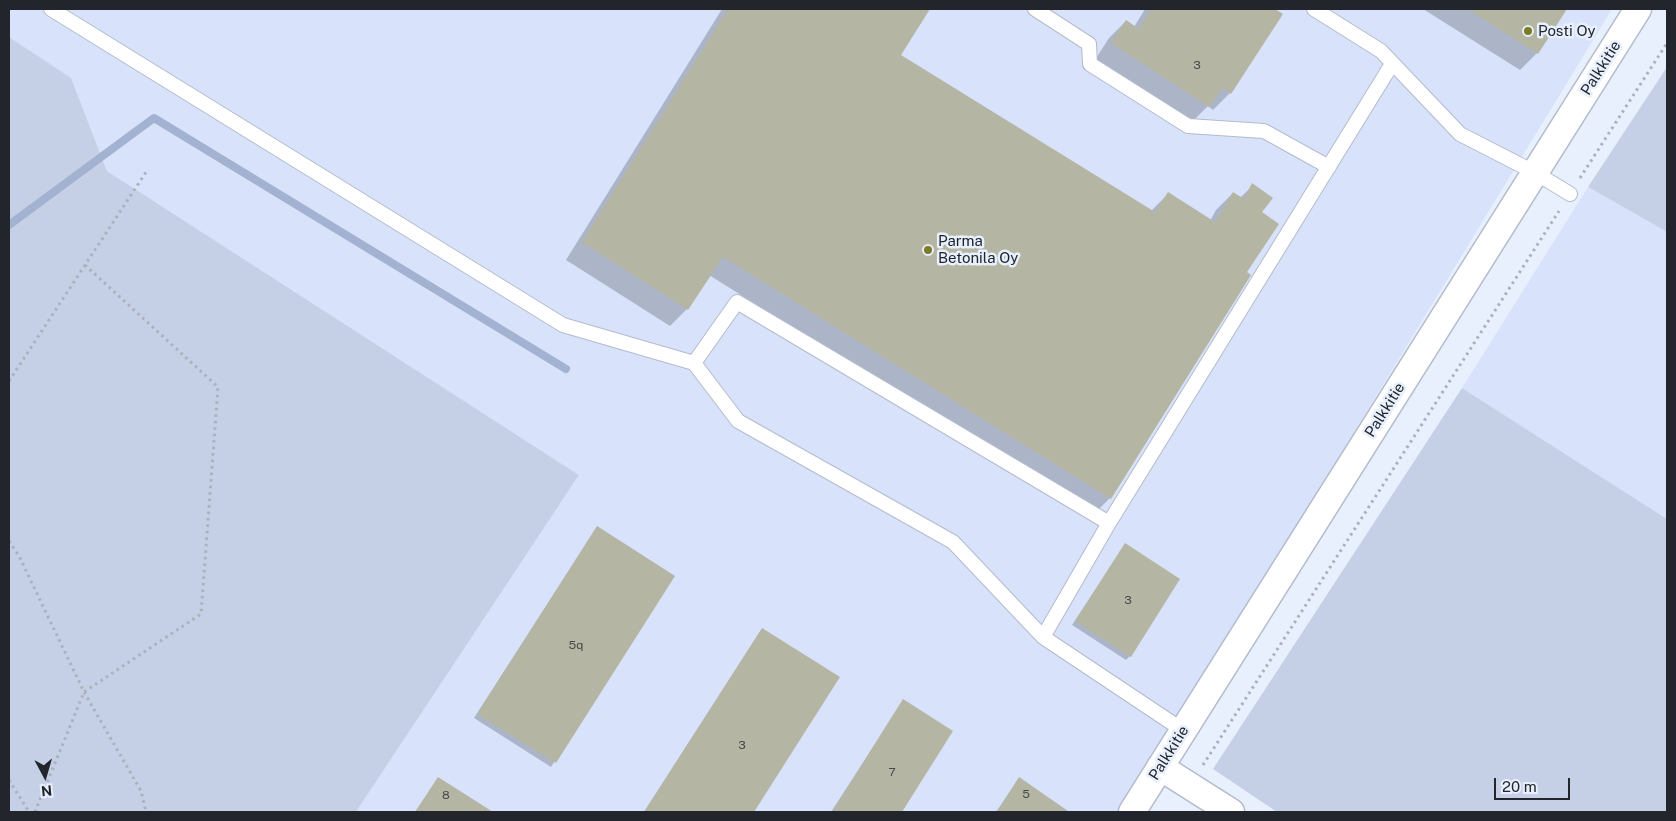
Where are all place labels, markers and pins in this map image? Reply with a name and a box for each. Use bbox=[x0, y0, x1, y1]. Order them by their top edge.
place label: Posti Oy bbox=[1538, 22, 1595, 40]
marker: Posti Oy bbox=[1522, 25, 1534, 37]
place label: Parma Betonila Oy bbox=[938, 232, 1018, 267]
marker: Parma Betonila Oy bbox=[922, 244, 934, 256]

